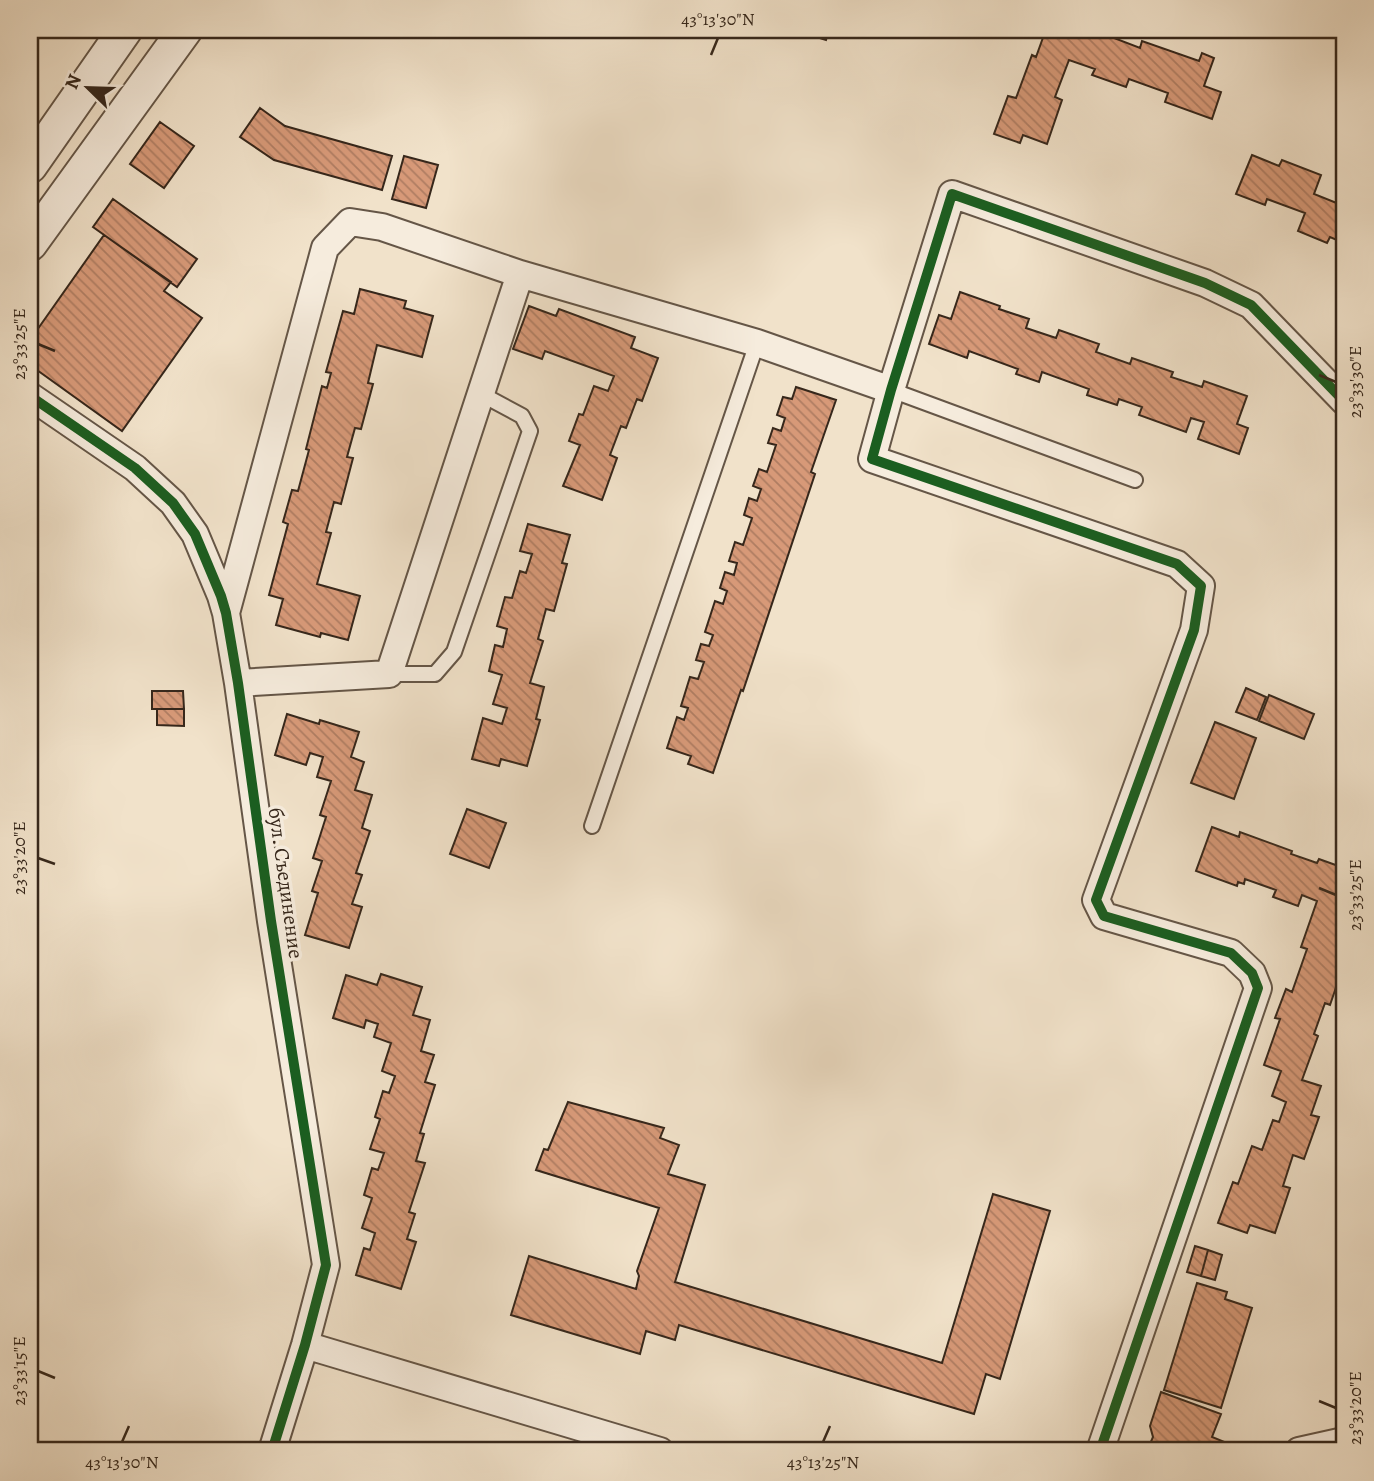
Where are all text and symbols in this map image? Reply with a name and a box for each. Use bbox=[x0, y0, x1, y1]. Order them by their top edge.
text: 43°13'30"N bbox=[681, 7, 755, 31]
north arrow bbox=[52, 52, 122, 122]
text: N bbox=[59, 70, 88, 93]
text: 23°33'25"E bbox=[7, 308, 31, 380]
text: 23°33'30"E bbox=[1343, 346, 1367, 418]
street label: бул. Съединение bbox=[262, 806, 310, 960]
text: 23°33'20"E bbox=[7, 821, 31, 895]
text: 23°33'25"E bbox=[1343, 859, 1367, 931]
text: 23°33'15"E bbox=[7, 1336, 31, 1406]
text: 23°33'20"E bbox=[1343, 1371, 1367, 1445]
text: 43°13'30"N bbox=[85, 1450, 159, 1474]
text: 43°13'25"N bbox=[787, 1450, 859, 1474]

